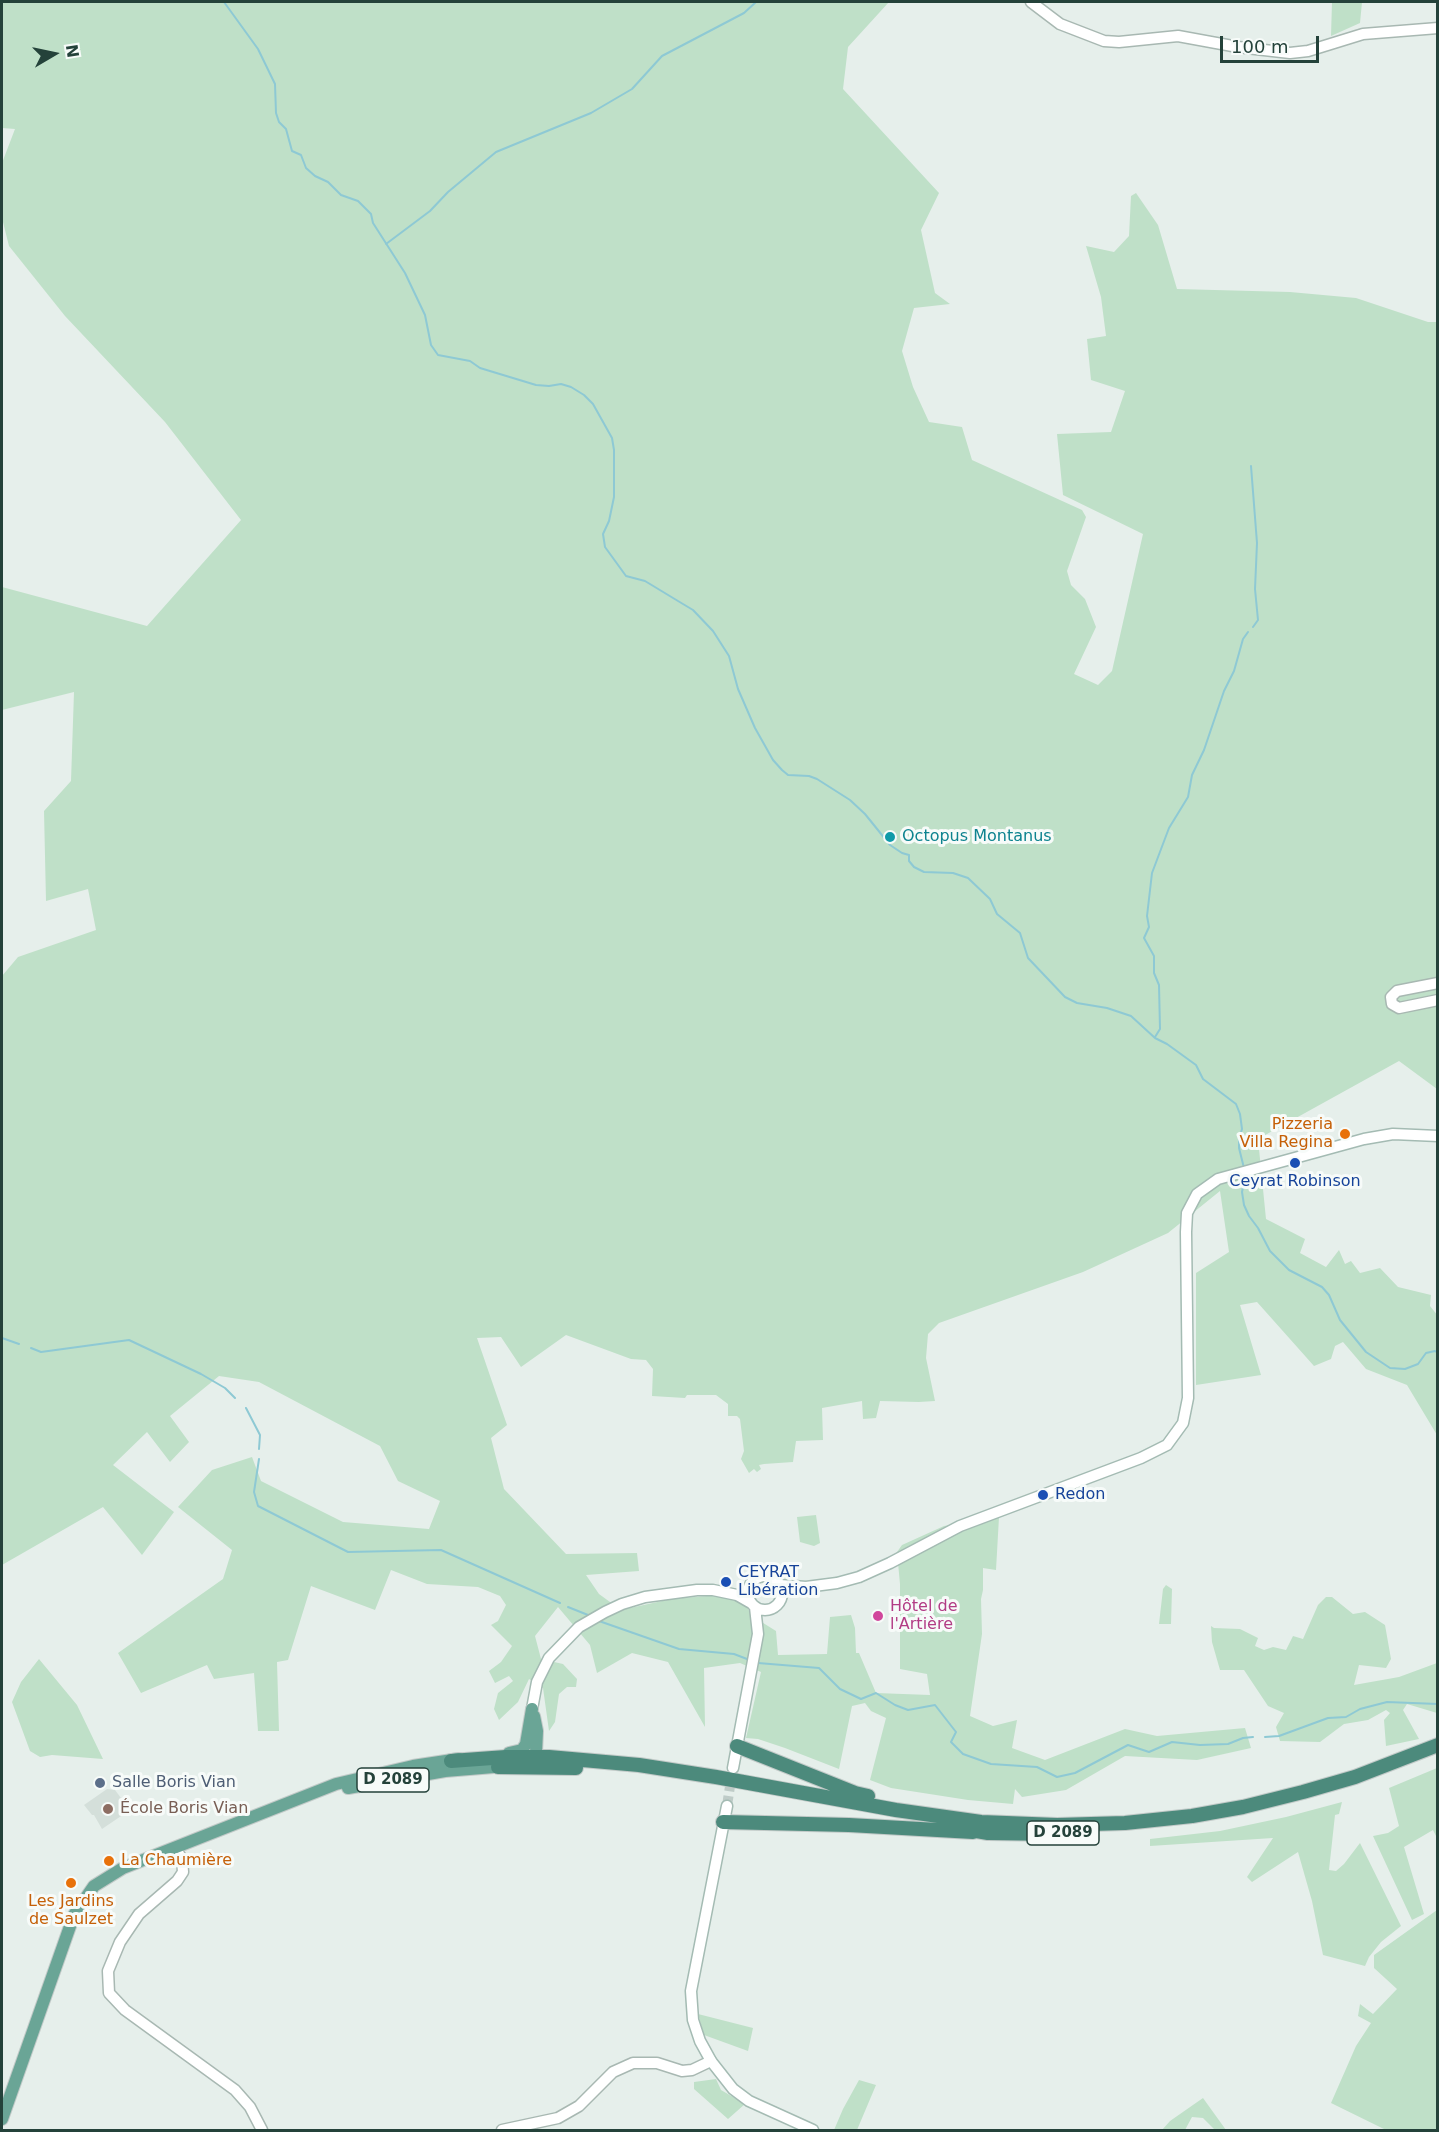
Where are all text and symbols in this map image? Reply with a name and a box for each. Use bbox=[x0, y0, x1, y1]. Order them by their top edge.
north arrow bbox=[24, 24, 84, 84]
scale bar bbox=[1223, 24, 1322, 62]
text: 100 m bbox=[1231, 36, 1289, 57]
text: N bbox=[62, 43, 83, 59]
place label: Octopus Montanus bbox=[902, 827, 1052, 847]
marker: Octopus Montanus bbox=[883, 830, 897, 844]
place label: Pizzeria Villa Regina bbox=[1239, 1115, 1333, 1153]
marker: Pizzeria Villa Regina bbox=[1338, 1127, 1352, 1141]
marker: Ceyrat Robinson bbox=[1288, 1156, 1302, 1170]
place label: Ceyrat Robinson bbox=[1229, 1172, 1361, 1192]
place label: Redon bbox=[1055, 1485, 1105, 1505]
marker: Redon bbox=[1036, 1488, 1050, 1502]
place label: CEYRAT Libération bbox=[738, 1563, 818, 1601]
marker: CEYRAT Libération bbox=[719, 1575, 733, 1589]
place label: Hôtel de l'Artière bbox=[890, 1597, 957, 1635]
marker: Hôtel de l'Artière bbox=[871, 1609, 885, 1623]
road number: D 2089 bbox=[357, 1768, 429, 1792]
place label: Salle Boris Vian bbox=[112, 1773, 236, 1793]
marker: Salle Boris Vian bbox=[93, 1776, 107, 1790]
place label: École Boris Vian bbox=[120, 1799, 248, 1819]
marker: École Boris Vian bbox=[101, 1802, 115, 1816]
road number: D 2089 bbox=[1027, 1821, 1099, 1845]
place label: La Chaumière bbox=[121, 1851, 232, 1871]
marker: La Chaumière bbox=[102, 1854, 116, 1868]
marker: Les Jardins de Saulzet bbox=[64, 1876, 78, 1890]
place label: Les Jardins de Saulzet bbox=[28, 1892, 114, 1930]

